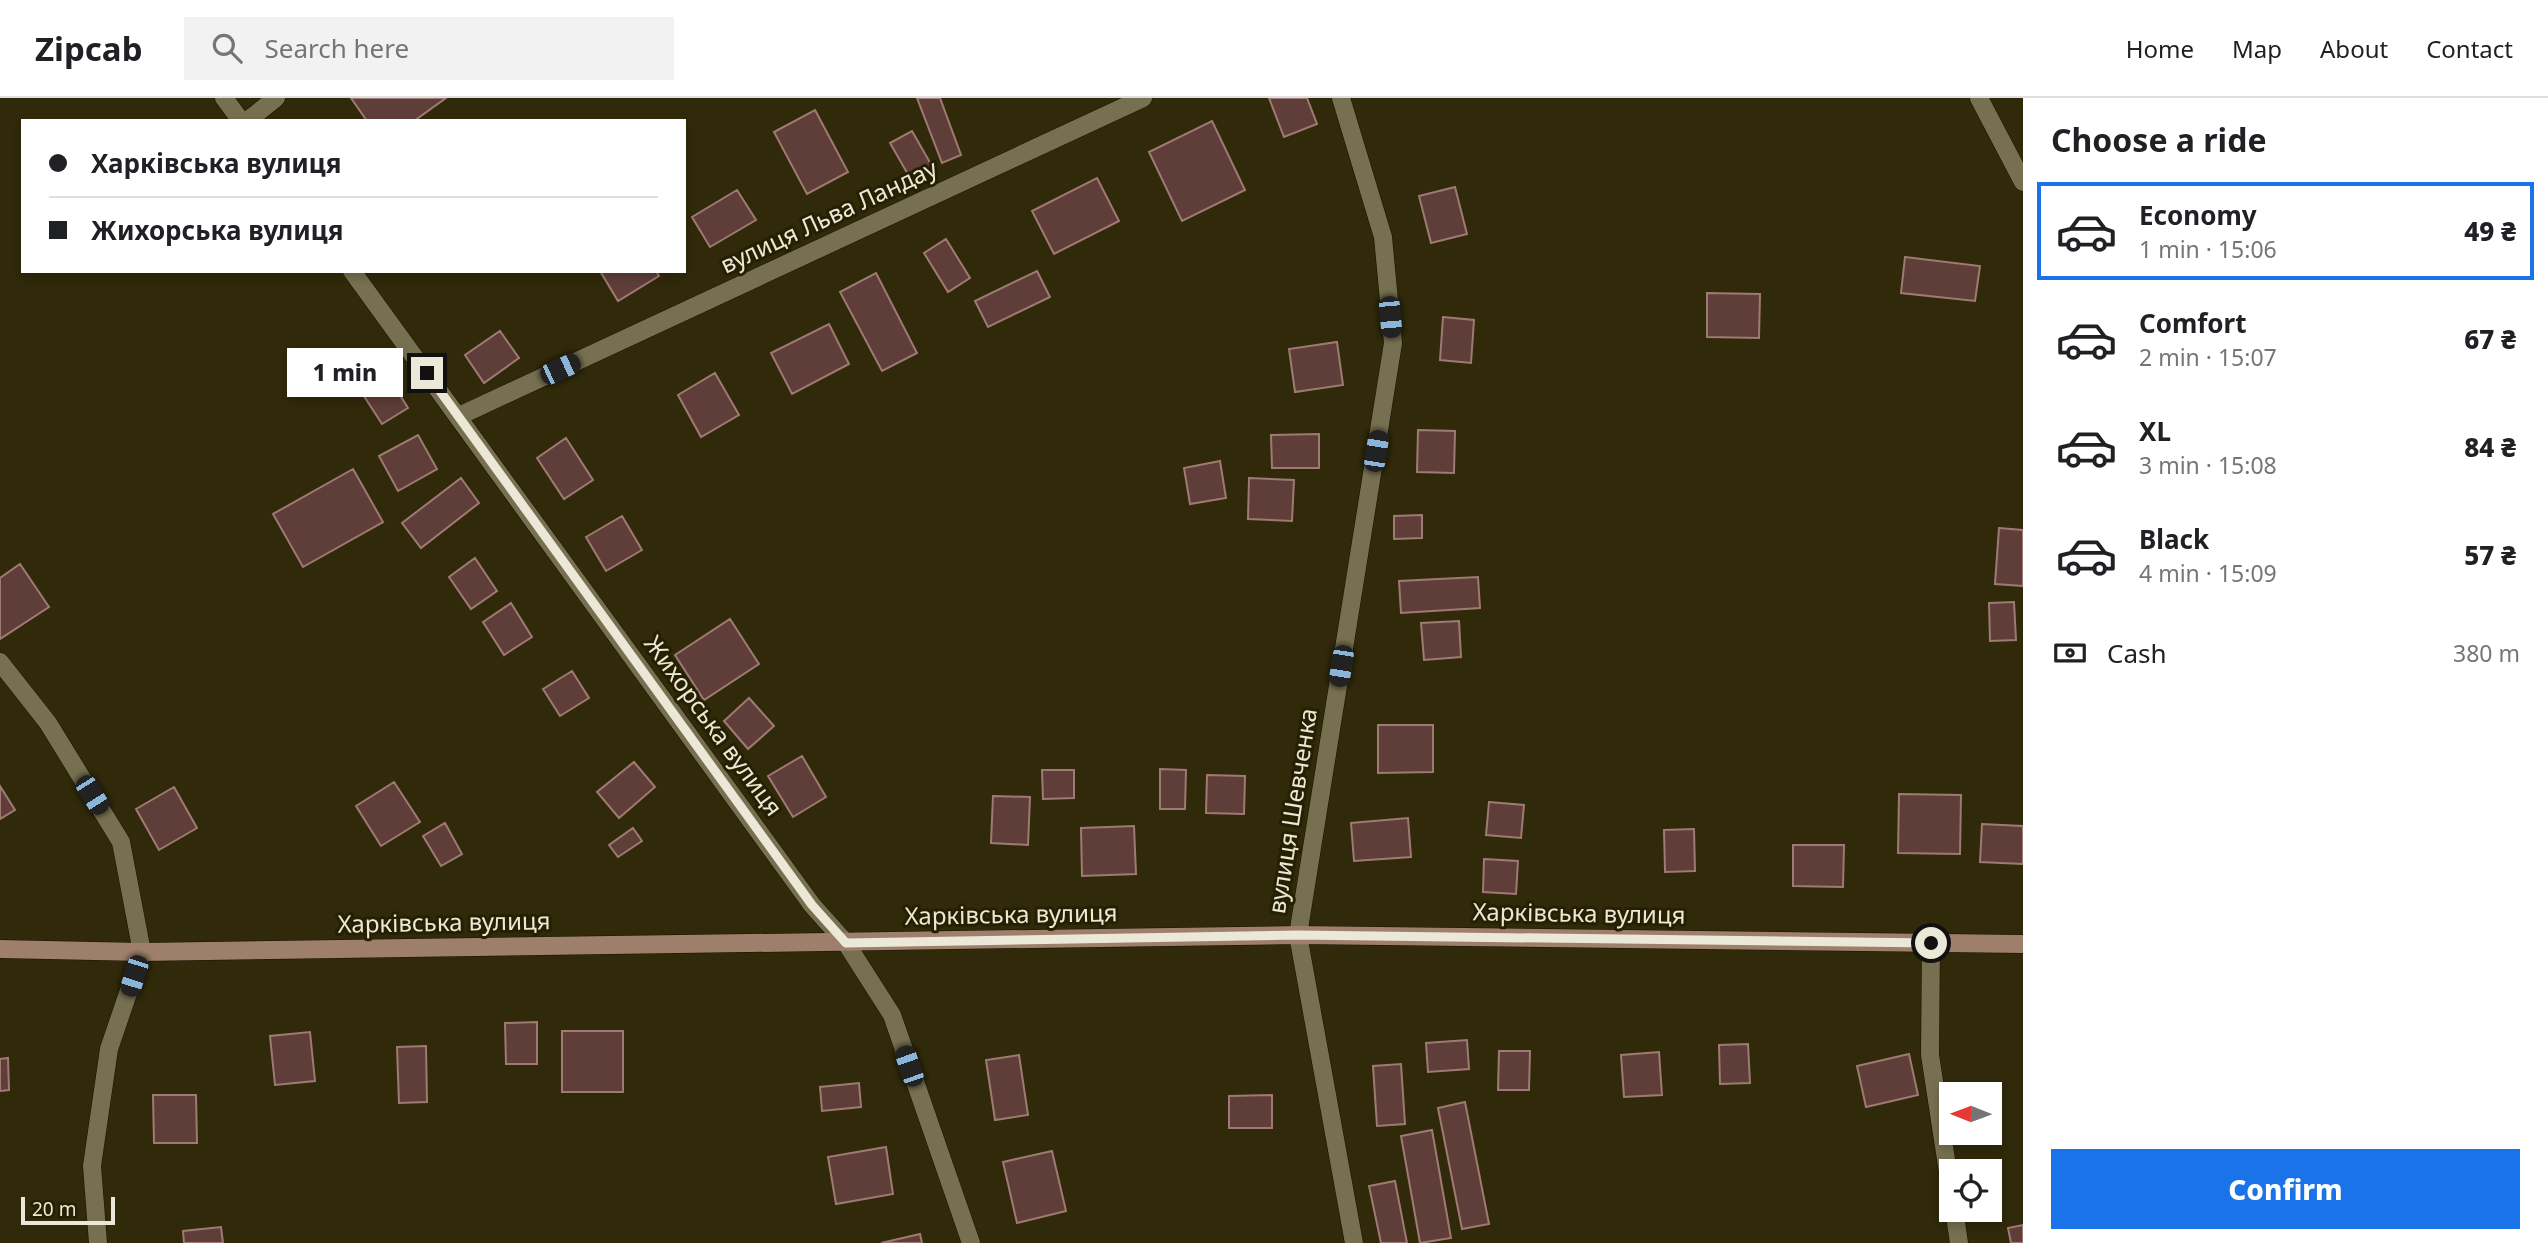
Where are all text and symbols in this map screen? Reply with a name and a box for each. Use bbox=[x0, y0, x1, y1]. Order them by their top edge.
search box bbox=[184, 17, 674, 80]
text: Zipcab bbox=[35, 26, 142, 71]
icon: search bbox=[208, 29, 246, 67]
text: Search here bbox=[264, 30, 409, 66]
text: Home bbox=[2126, 32, 2194, 65]
text: Map bbox=[2232, 32, 2282, 65]
text: About bbox=[2320, 32, 2388, 65]
text: Contact bbox=[2426, 32, 2513, 65]
text: Choose a ride bbox=[2051, 118, 2267, 161]
text: Харківська вулиця bbox=[91, 145, 341, 181]
street label: вулиця Льва Ландау bbox=[715, 151, 943, 280]
text: Economy bbox=[2139, 197, 2257, 233]
icon: car bbox=[2055, 200, 2118, 263]
text: Жихорська вулиця bbox=[91, 212, 343, 248]
text: 49 ₴ bbox=[2464, 213, 2516, 249]
text: 1 min · 15:06 bbox=[2139, 233, 2277, 265]
car bbox=[1378, 295, 1403, 339]
text: Comfort bbox=[2139, 305, 2247, 341]
icon: car bbox=[2055, 308, 2118, 371]
text: 67 ₴ bbox=[2464, 321, 2516, 357]
text: 2 min · 15:07 bbox=[2139, 341, 2277, 373]
callout: 1 min bbox=[287, 348, 402, 398]
car bbox=[537, 351, 584, 387]
text: 1 min bbox=[313, 356, 377, 388]
route end bbox=[411, 357, 443, 389]
text: XL bbox=[2139, 413, 2171, 449]
icon: car bbox=[2055, 416, 2118, 479]
car bbox=[1363, 429, 1390, 473]
text: 84 ₴ bbox=[2464, 429, 2516, 465]
text: 3 min · 15:08 bbox=[2139, 449, 2277, 481]
text: Black bbox=[2139, 521, 2209, 557]
icon: car bbox=[2055, 524, 2118, 587]
text: 57 ₴ bbox=[2464, 537, 2516, 573]
text: 4 min · 15:09 bbox=[2139, 557, 2277, 589]
street label: Жихорська вулиця bbox=[637, 628, 791, 822]
icon: cash bbox=[2051, 634, 2089, 672]
text: Cash bbox=[2107, 635, 2167, 671]
text: 380 m bbox=[2453, 637, 2520, 669]
car bbox=[1328, 644, 1355, 688]
street label: вулиця Шевченка bbox=[1259, 706, 1324, 916]
car bbox=[72, 772, 113, 818]
street label: Харківська вулиця bbox=[1472, 894, 1686, 931]
street label: Харківська вулиця bbox=[904, 895, 1118, 932]
street label: Харківська вулиця bbox=[337, 903, 551, 940]
route start bbox=[1915, 927, 1947, 959]
car bbox=[118, 953, 151, 999]
car bbox=[893, 1043, 926, 1089]
north arrow bbox=[1939, 1082, 2002, 1144]
map controls bbox=[1939, 1082, 2002, 1222]
button: Confirm bbox=[2051, 1149, 2520, 1229]
button: locate bbox=[1939, 1159, 2002, 1222]
scale bar bbox=[21, 1194, 116, 1226]
text: 20 m bbox=[32, 1196, 76, 1222]

